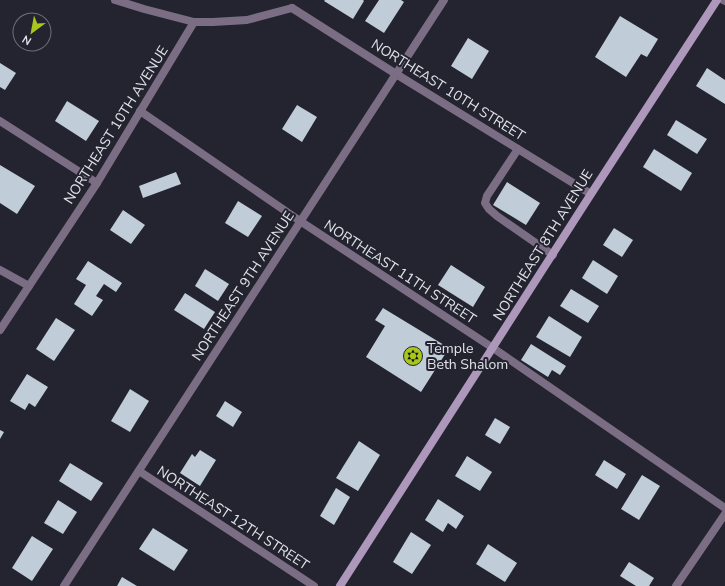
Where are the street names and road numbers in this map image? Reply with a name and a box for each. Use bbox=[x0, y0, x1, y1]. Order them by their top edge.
street label: NORTHEAST 10TH STREET bbox=[367, 35, 529, 146]
street label: NORTHEAST 10TH AVENUE bbox=[59, 42, 173, 208]
street label: NORTHEAST 8TH AVENUE bbox=[489, 166, 597, 324]
street label: NORTHEAST 9TH AVENUE bbox=[187, 208, 299, 364]
street label: NORTHEAST 11TH STREET bbox=[320, 216, 480, 329]
street label: NORTHEAST 12TH STREET bbox=[153, 462, 313, 575]

